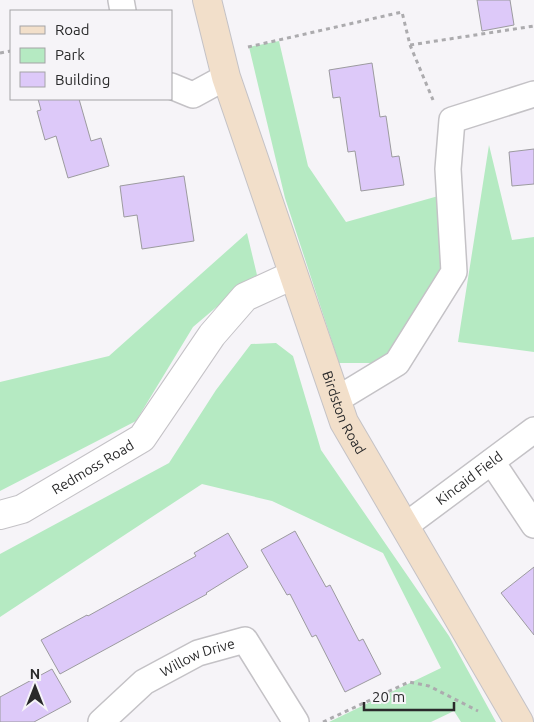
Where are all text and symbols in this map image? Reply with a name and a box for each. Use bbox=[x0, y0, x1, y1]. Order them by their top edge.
legend bbox=[10, 10, 172, 100]
text: Road bbox=[55, 21, 90, 38]
text: Park bbox=[55, 46, 85, 63]
text: Building bbox=[55, 71, 110, 88]
street label: Birdston Road bbox=[319, 369, 369, 457]
street label: Redmoss Road bbox=[49, 437, 137, 498]
street label: Kincaid Field bbox=[433, 448, 506, 508]
street label: Willow Drive bbox=[157, 635, 236, 680]
north arrow bbox=[10, 662, 60, 712]
text: N bbox=[30, 666, 40, 682]
scale bar bbox=[364, 680, 454, 712]
text: 20 m bbox=[372, 688, 405, 705]

